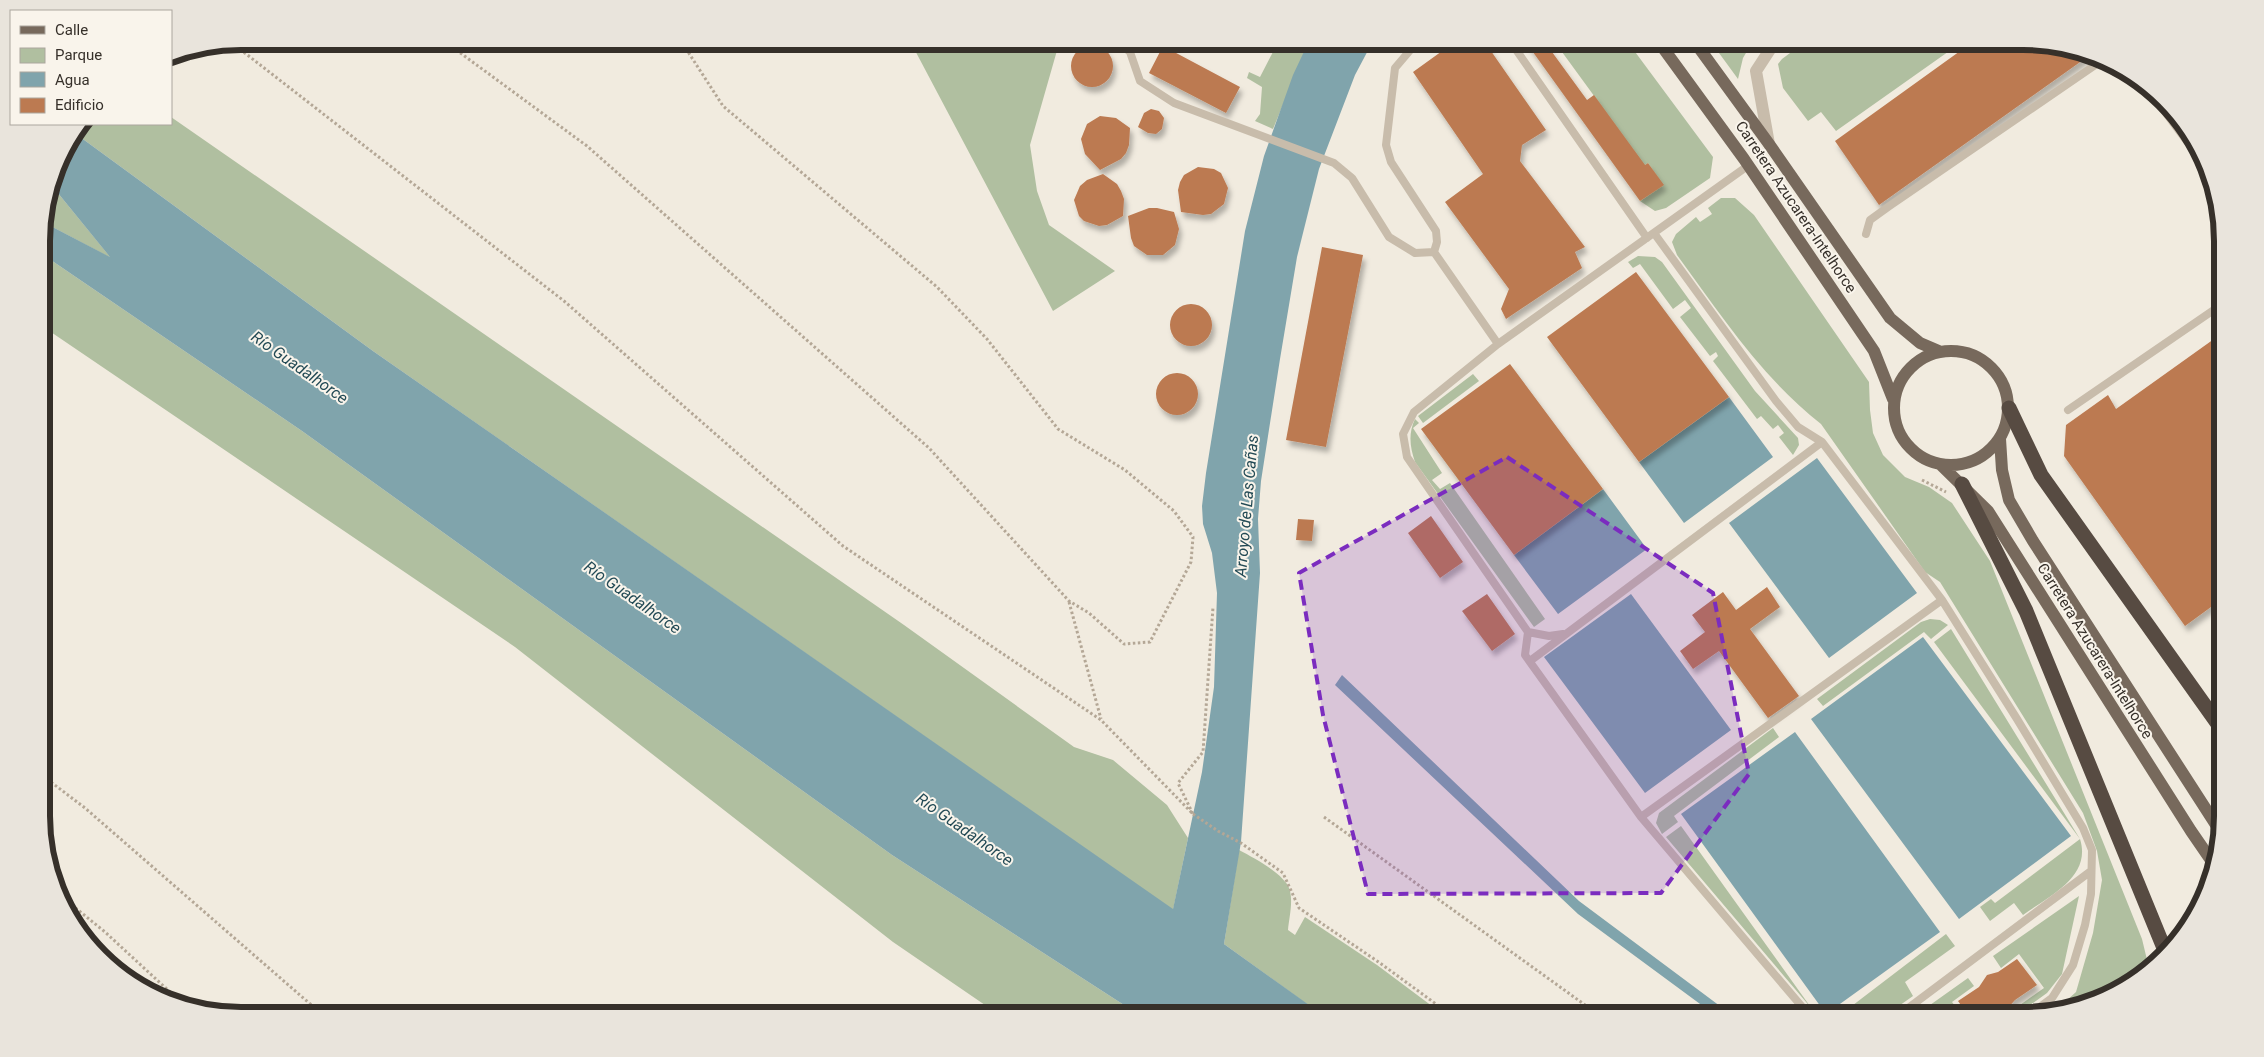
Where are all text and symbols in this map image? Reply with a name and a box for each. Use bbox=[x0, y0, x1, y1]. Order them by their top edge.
legend bbox=[10, 10, 172, 125]
text: Calle bbox=[55, 21, 88, 39]
text: Parque bbox=[55, 46, 102, 64]
text: Agua bbox=[55, 71, 90, 89]
text: Edificio bbox=[55, 96, 104, 114]
street label: Carretera Azucarera-Intelhorce bbox=[1732, 118, 1860, 296]
water label: Río Guadalhorce bbox=[248, 327, 352, 408]
water label: Arroyo de Las Cañas bbox=[1231, 434, 1262, 579]
water label: Río Guadalhorce bbox=[581, 557, 685, 638]
street label: Carretera Azucarera-Intelhorce bbox=[2033, 560, 2157, 742]
water label: Río Guadalhorce bbox=[913, 789, 1017, 870]

